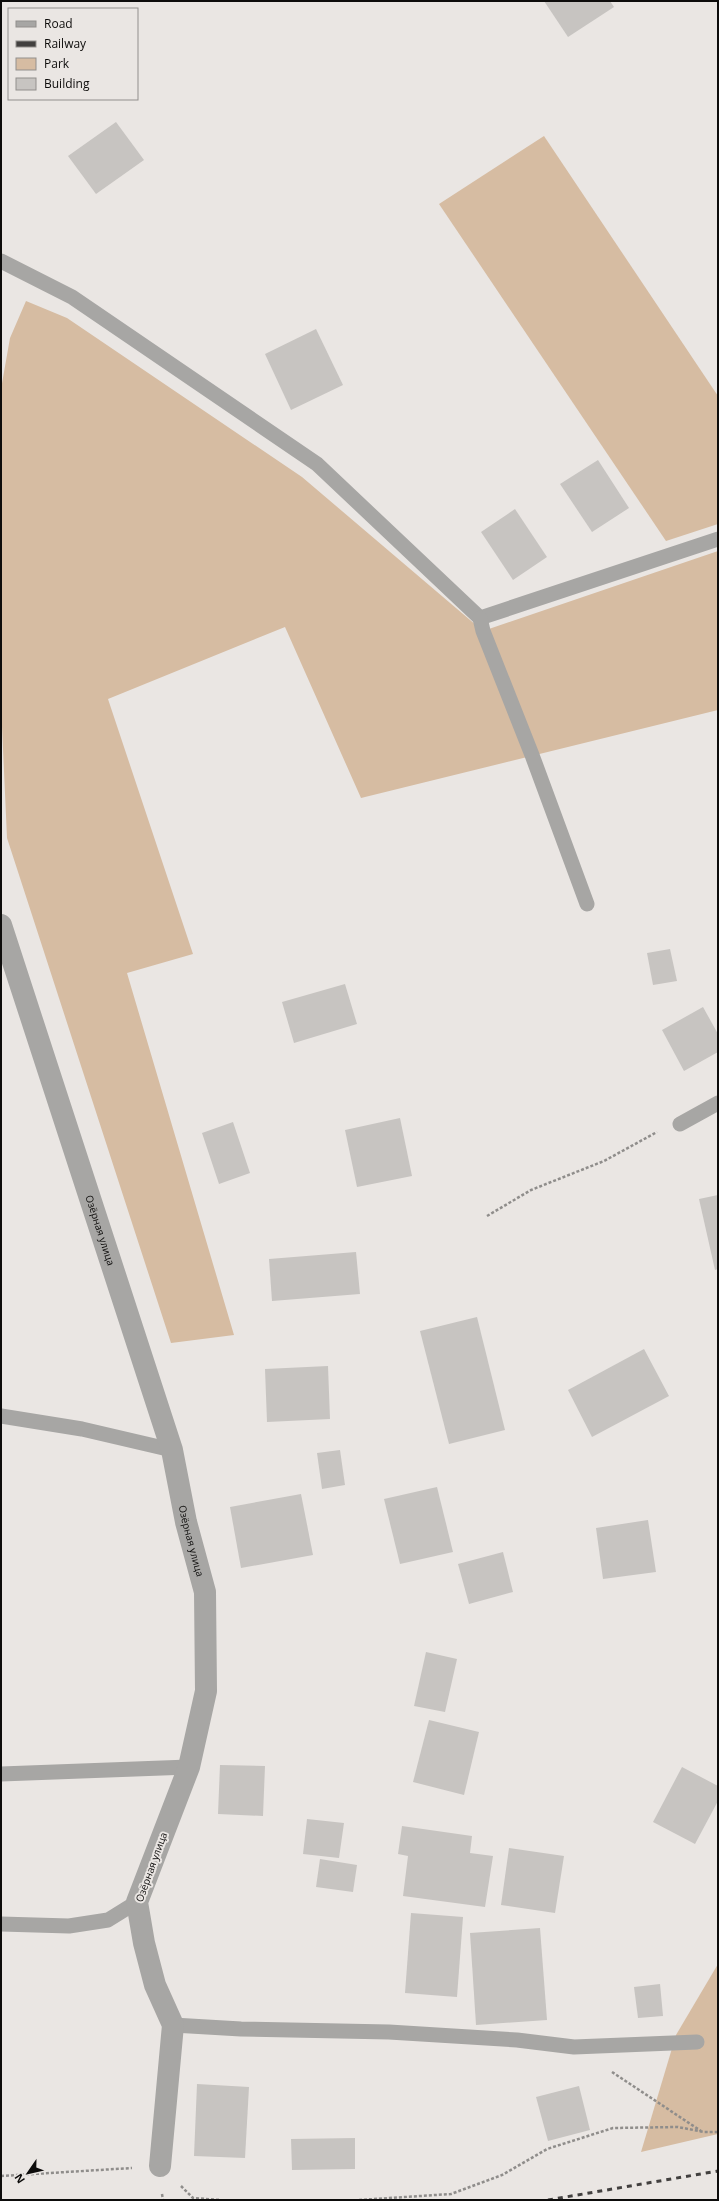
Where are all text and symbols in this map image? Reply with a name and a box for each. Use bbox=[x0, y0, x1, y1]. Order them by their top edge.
legend bbox=[8, 8, 138, 100]
text: Road bbox=[44, 15, 73, 32]
text: Railway bbox=[44, 35, 87, 52]
text: Park bbox=[44, 55, 70, 72]
text: Building bbox=[44, 75, 90, 92]
street label: Озёрная улица bbox=[82, 1193, 118, 1267]
street label: Озёрная улица bbox=[176, 1504, 207, 1578]
street label: Озёрная улица bbox=[132, 1830, 170, 1904]
north arrow bbox=[8, 2153, 48, 2193]
text: N bbox=[11, 2171, 28, 2187]

